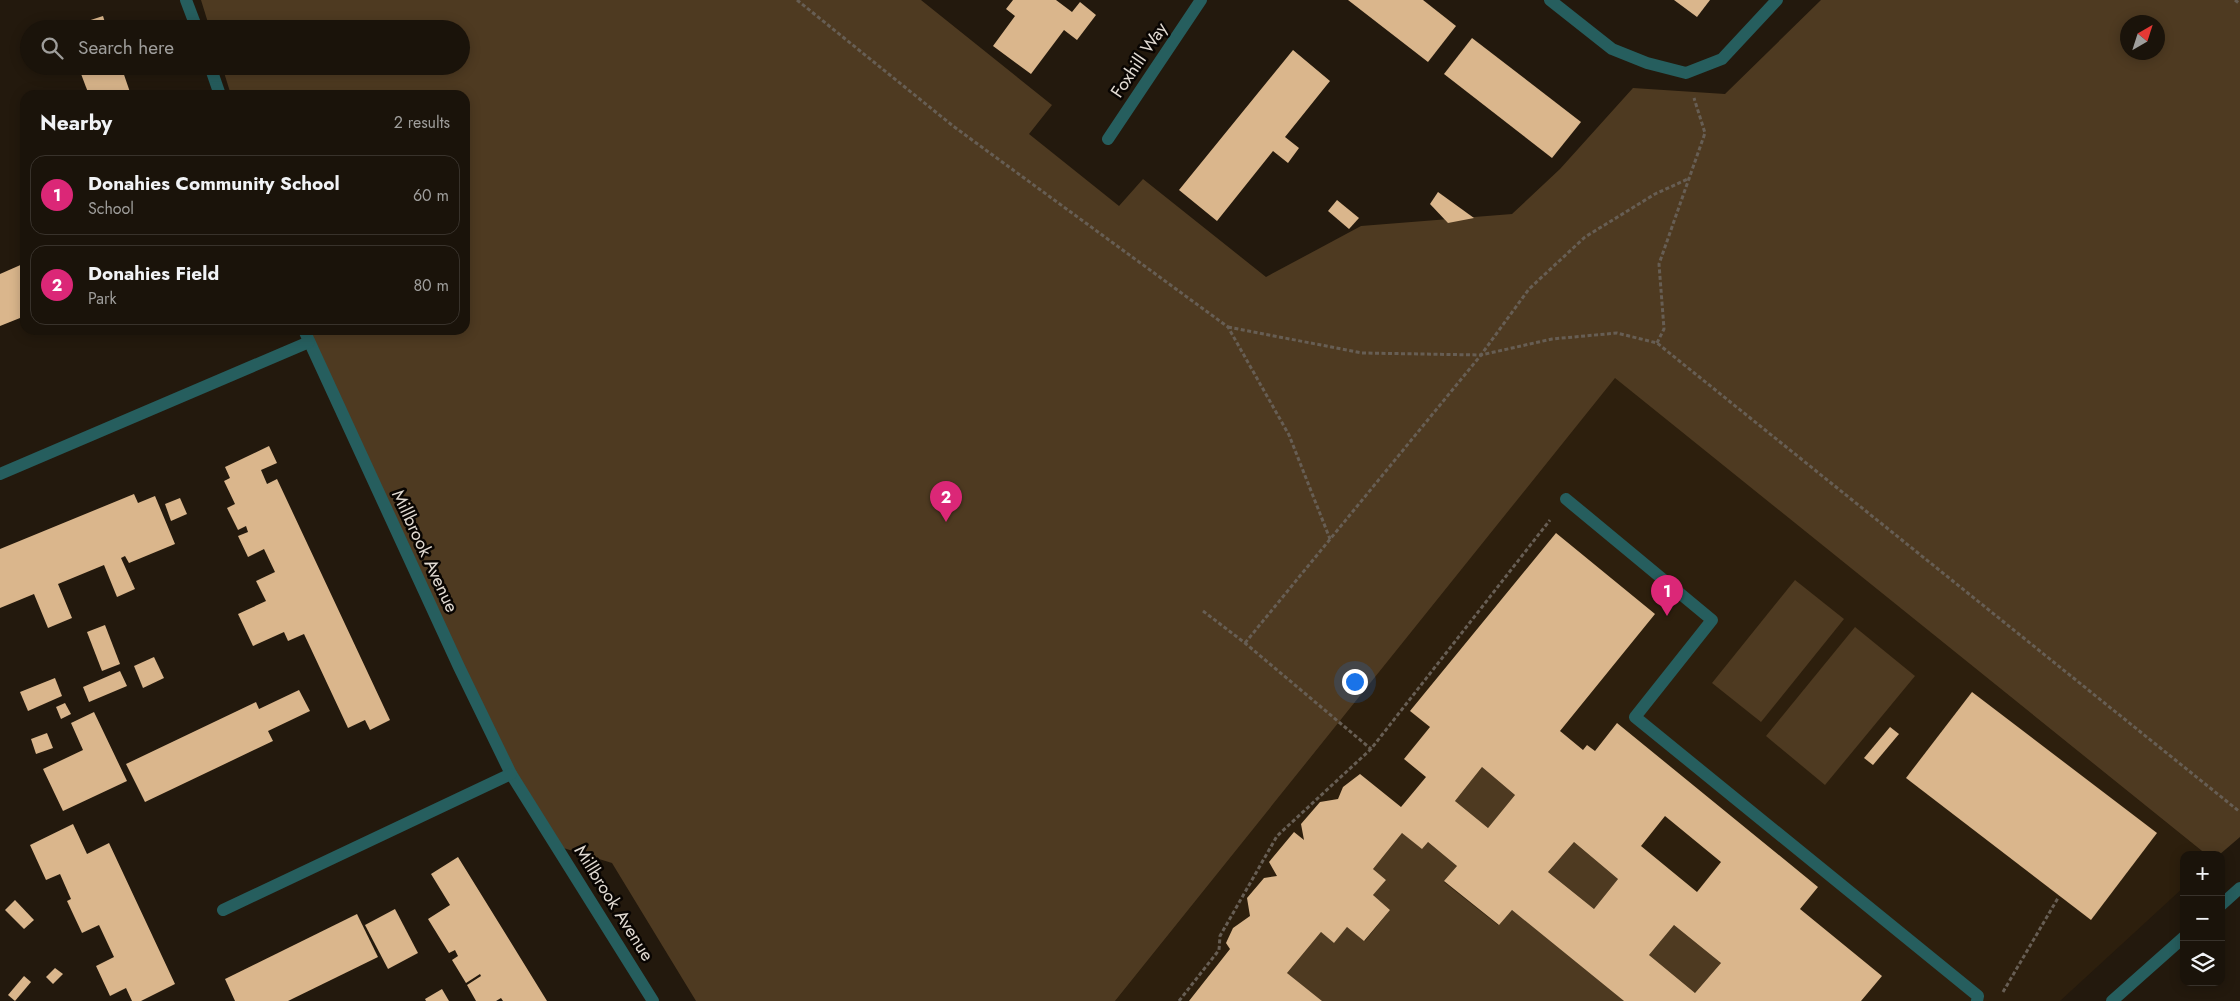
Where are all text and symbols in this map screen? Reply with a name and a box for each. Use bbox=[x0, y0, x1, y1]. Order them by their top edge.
north arrow bbox=[2120, 15, 2165, 60]
street label: Foxhill Way bbox=[1104, 17, 1174, 103]
search box bbox=[20, 20, 470, 75]
icon: search bbox=[38, 34, 66, 62]
text: Search here bbox=[78, 34, 174, 61]
text: Nearby bbox=[40, 108, 112, 138]
text: 2 results bbox=[394, 111, 450, 134]
text: Donahies Community School bbox=[88, 170, 340, 197]
text: 1 bbox=[53, 184, 61, 207]
text: 60 m bbox=[413, 184, 449, 207]
text: School bbox=[88, 197, 134, 220]
text: Donahies Field bbox=[88, 260, 219, 287]
text: 2 bbox=[52, 274, 62, 297]
text: 80 m bbox=[413, 274, 449, 297]
text: Park bbox=[88, 287, 117, 310]
pin: 2 bbox=[930, 481, 962, 522]
street label: Millbrook Avenue bbox=[385, 485, 465, 617]
pin: 1 bbox=[1651, 575, 1683, 616]
your location bbox=[1342, 669, 1368, 695]
street label: Millbrook Avenue bbox=[568, 840, 660, 966]
map controls bbox=[2180, 851, 2225, 986]
button: + bbox=[2180, 851, 2225, 896]
button: − bbox=[2180, 896, 2225, 941]
button: layers bbox=[2180, 941, 2225, 986]

